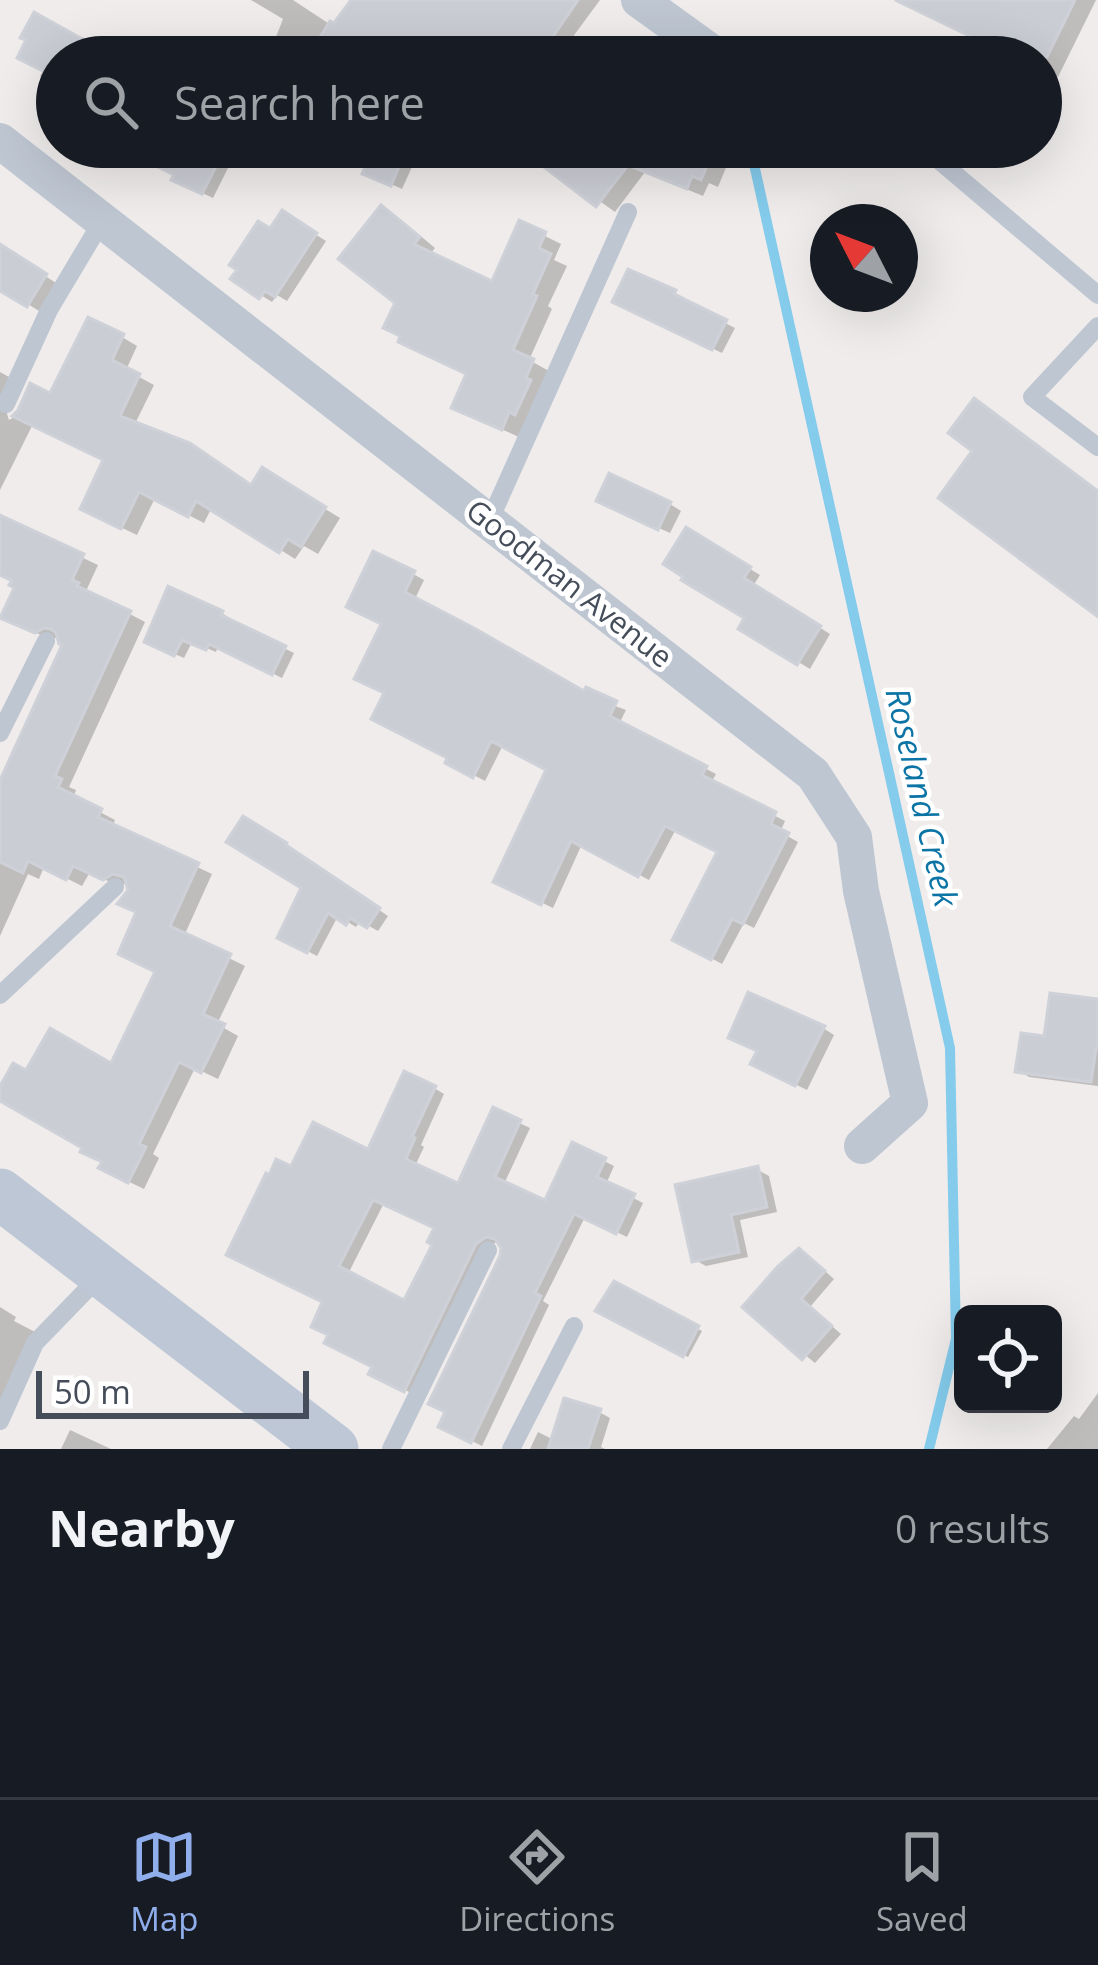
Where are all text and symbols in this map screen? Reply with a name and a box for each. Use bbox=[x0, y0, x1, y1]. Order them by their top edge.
search box bbox=[36, 36, 1062, 168]
icon: search bbox=[78, 69, 144, 135]
text: Search here bbox=[174, 72, 425, 133]
north arrow bbox=[810, 204, 918, 312]
street label: Goodman Avenue bbox=[458, 489, 682, 676]
water label: Roseland Creek bbox=[875, 683, 970, 913]
map controls bbox=[954, 1305, 1062, 1413]
button: locate bbox=[954, 1305, 1062, 1413]
scale bar bbox=[36, 1365, 309, 1418]
text: 50 m bbox=[54, 1369, 131, 1414]
text: Nearby bbox=[48, 1492, 235, 1562]
text: 0 results bbox=[895, 1501, 1050, 1554]
tab: Map bbox=[130, 1824, 199, 1941]
tab: Directions bbox=[459, 1824, 615, 1941]
tab: Saved bbox=[876, 1824, 968, 1941]

